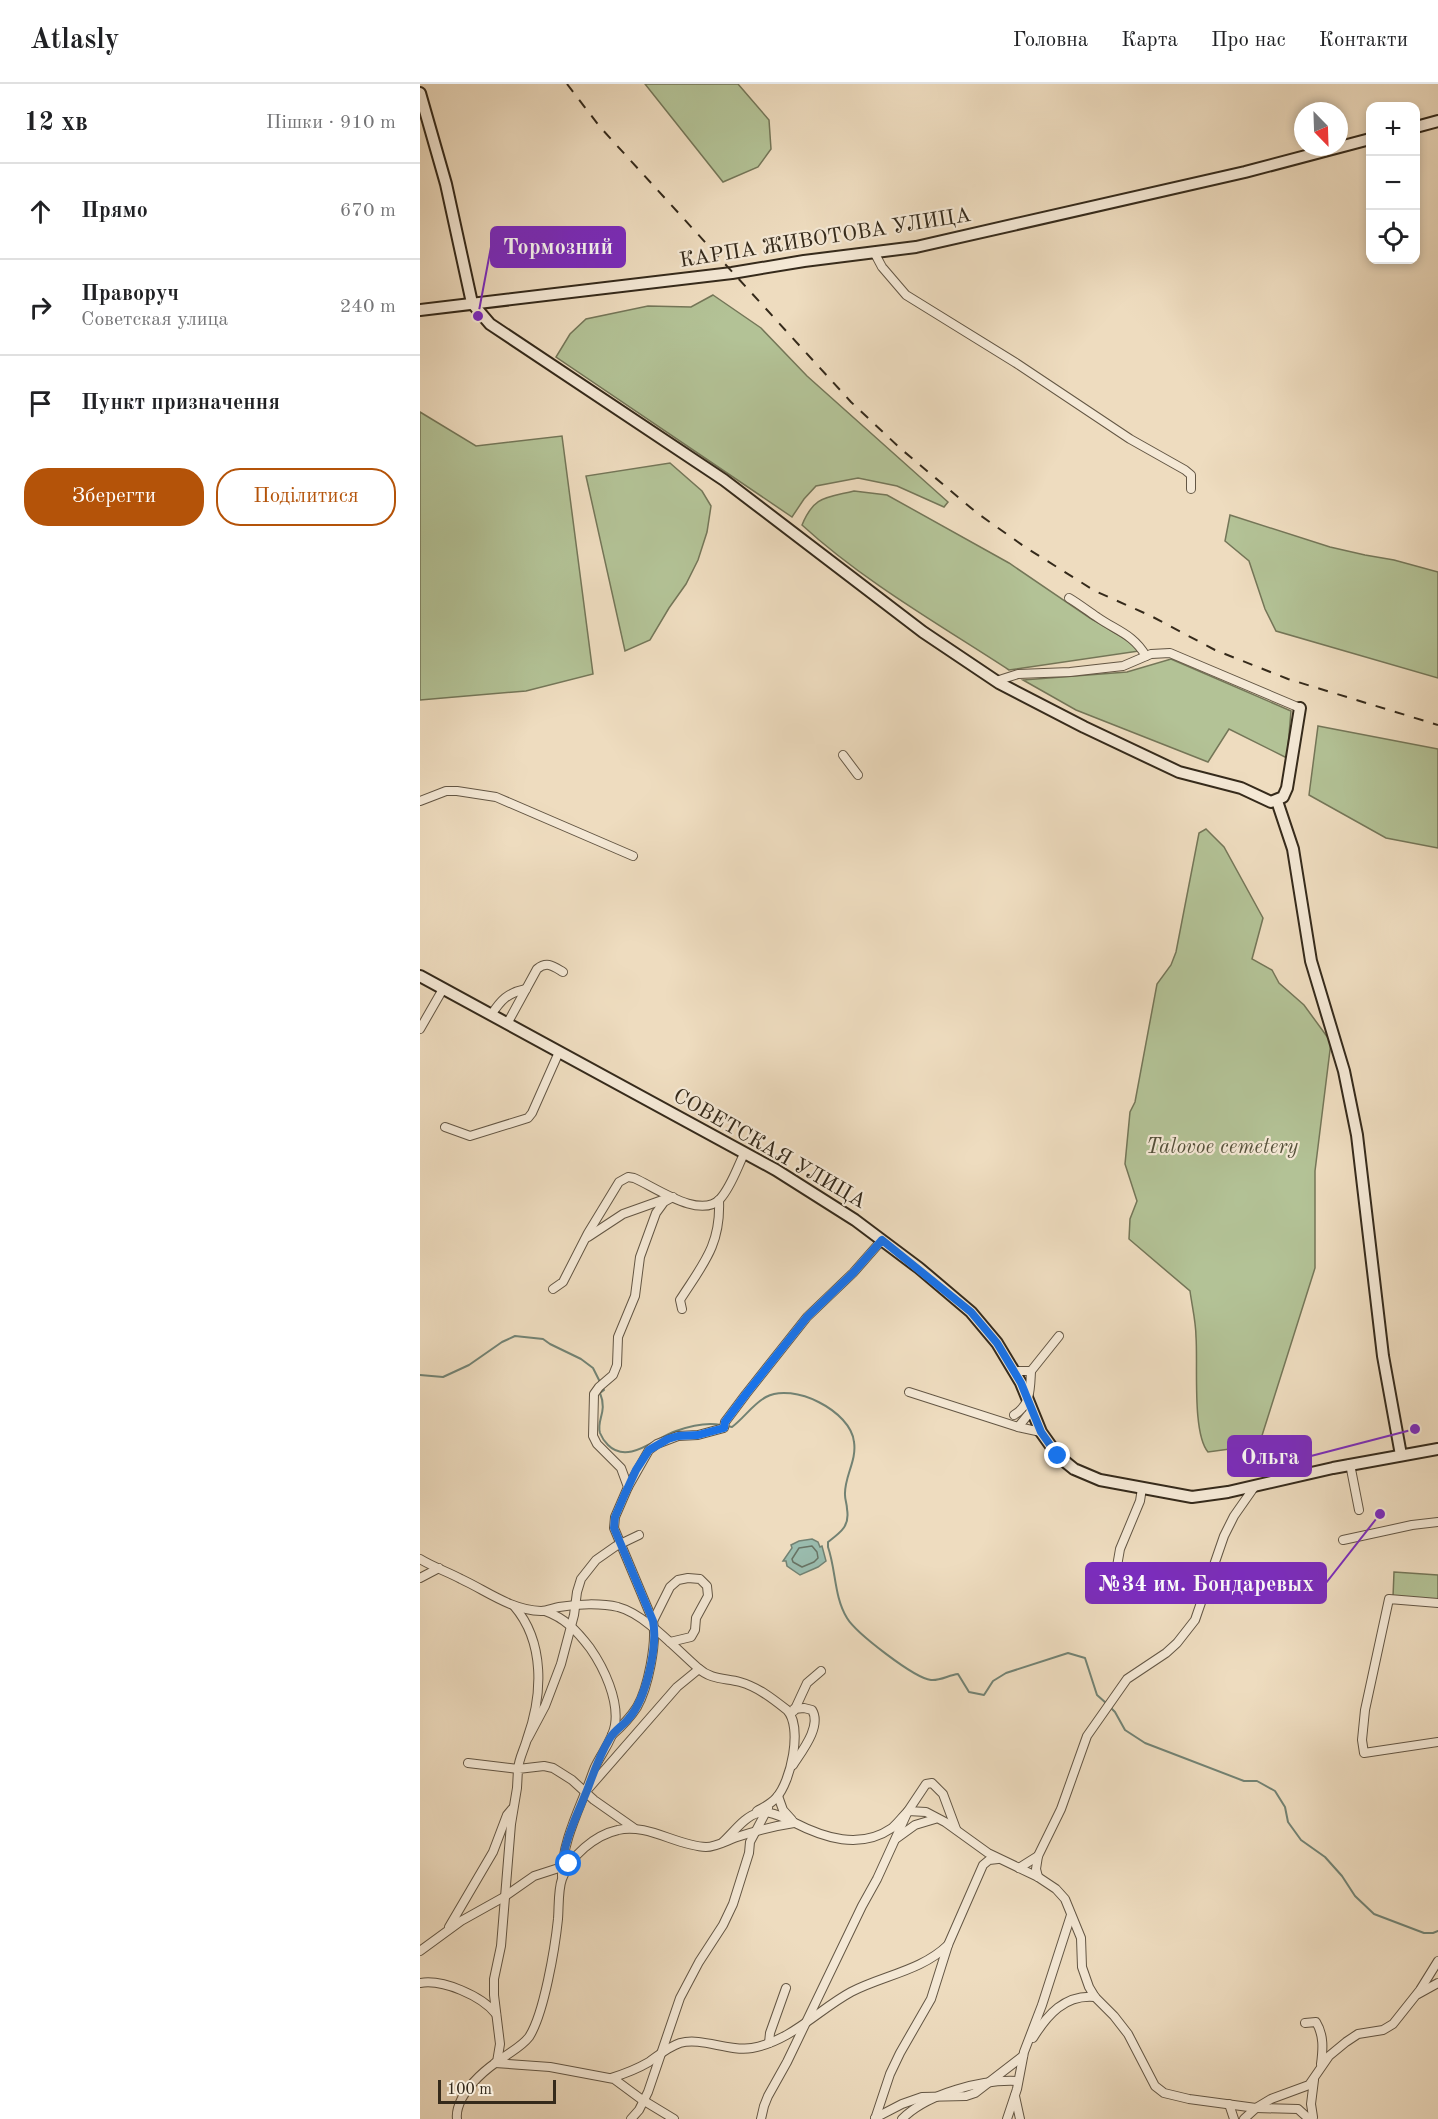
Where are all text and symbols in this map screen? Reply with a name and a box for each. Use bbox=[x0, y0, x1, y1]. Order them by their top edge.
text: Atlasly bbox=[30, 27, 120, 55]
text: Головна bbox=[1013, 30, 1088, 51]
text: Карта bbox=[1121, 30, 1178, 51]
text: Про нас bbox=[1211, 30, 1286, 51]
text: Контакти bbox=[1319, 30, 1408, 51]
north arrow bbox=[1294, 102, 1348, 156]
map controls bbox=[1366, 102, 1420, 264]
button: + bbox=[1366, 102, 1420, 156]
text: 12 хв bbox=[24, 110, 88, 136]
text: Пішки · 910 m bbox=[266, 113, 396, 133]
button: − bbox=[1366, 156, 1420, 210]
icon: ahead bbox=[24, 195, 57, 228]
text: Прямо bbox=[81, 200, 148, 222]
text: 670 m bbox=[340, 201, 396, 221]
street label: КАРПА ЖИВОТОВА УЛИЦА bbox=[678, 205, 973, 272]
button: locate bbox=[1366, 210, 1420, 264]
callout: Тормозний bbox=[491, 227, 625, 267]
text: Тормозний bbox=[503, 237, 613, 259]
text: Праворуч bbox=[81, 283, 179, 305]
icon: right bbox=[24, 291, 57, 324]
text: 240 m bbox=[340, 297, 396, 317]
text: Советская улица bbox=[81, 310, 228, 330]
icon: arrive bbox=[24, 387, 57, 420]
text: Пункт призначення bbox=[81, 392, 280, 414]
button: Зберегти bbox=[24, 468, 204, 526]
button: Поділитися bbox=[216, 468, 396, 526]
street label: СОВЕТСКАЯ УЛИЦА bbox=[669, 1085, 869, 1213]
park label: Talovoe cemetery bbox=[1146, 1137, 1298, 1158]
callout: Ольга bbox=[1228, 1436, 1311, 1476]
route end bbox=[1044, 1442, 1070, 1468]
text: Ольга bbox=[1241, 1447, 1299, 1469]
callout: №34 им. Бондаревых bbox=[1086, 1563, 1326, 1603]
text: №34 им. Бондаревых bbox=[1098, 1574, 1314, 1596]
route start bbox=[555, 1850, 581, 1876]
scale bar bbox=[438, 2077, 556, 2104]
text: 100 m bbox=[447, 2082, 492, 2098]

